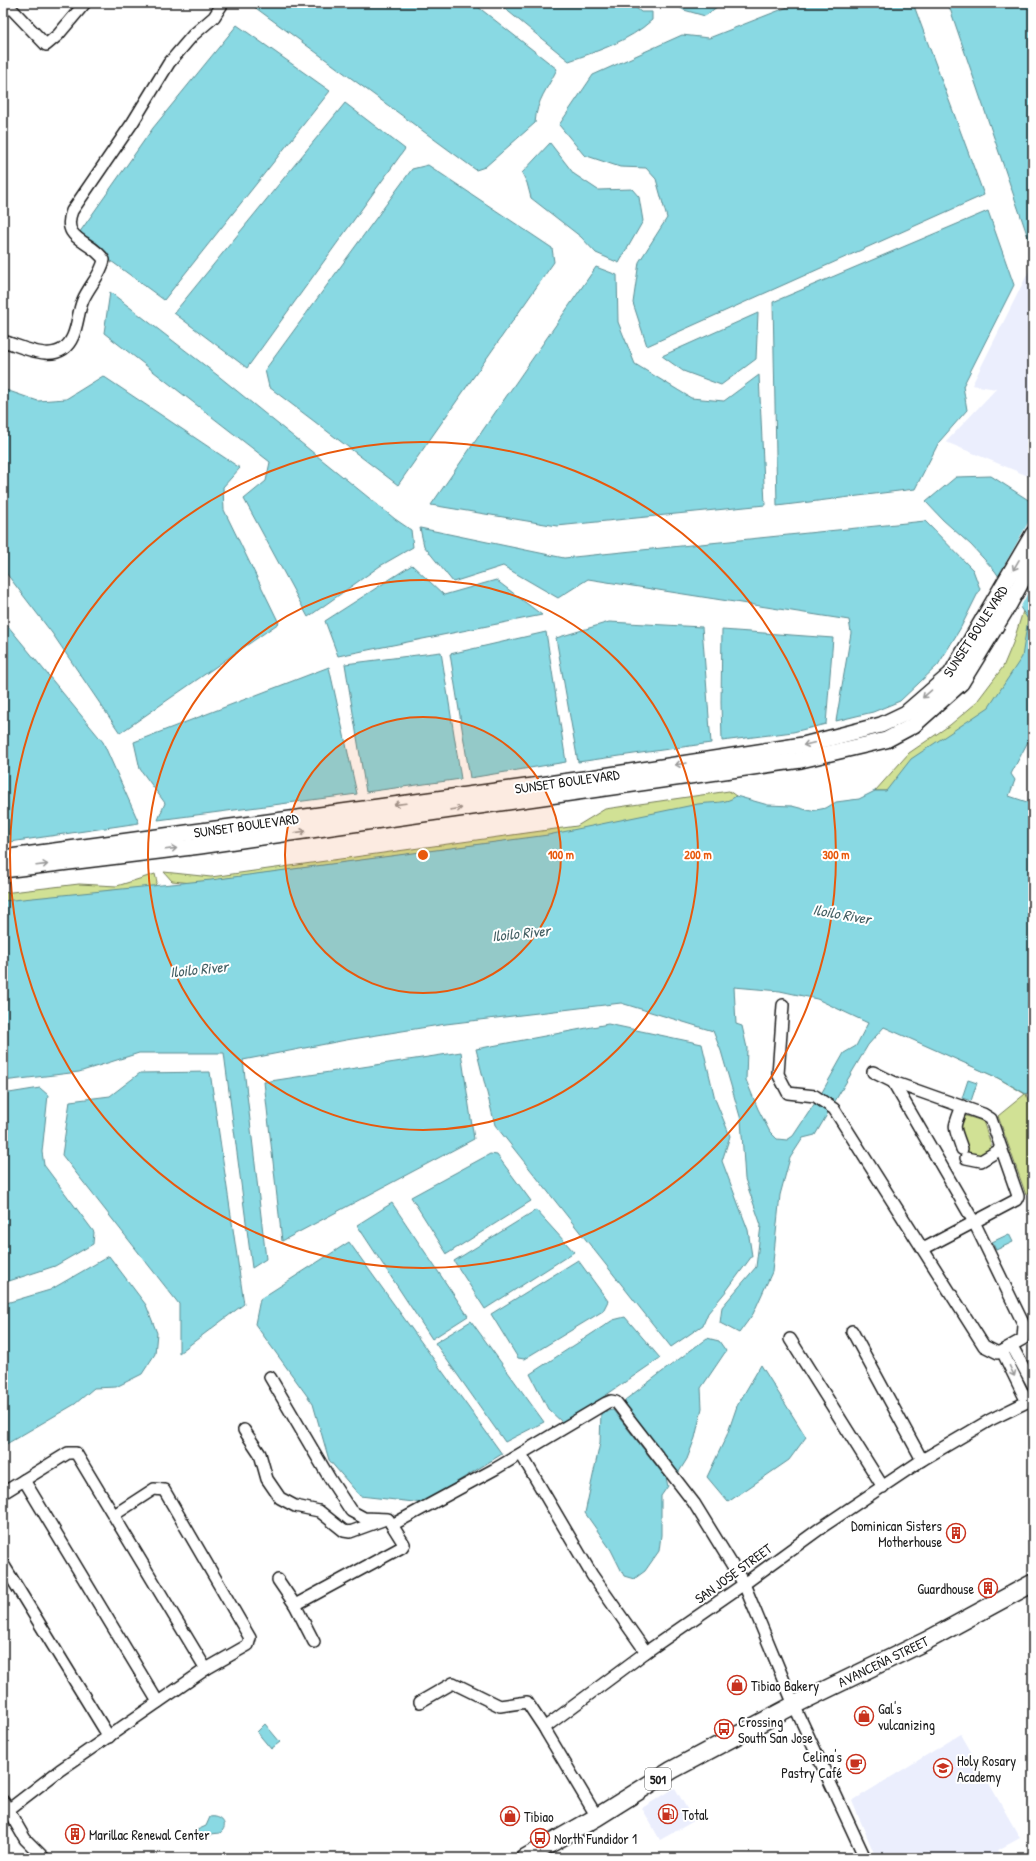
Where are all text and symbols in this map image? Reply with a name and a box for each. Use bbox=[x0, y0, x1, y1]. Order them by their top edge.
one-way arrow bbox=[1011, 559, 1019, 571]
street label: SUNSET BOULEVARD bbox=[938, 581, 1012, 680]
one-way arrow bbox=[922, 690, 933, 699]
one-way arrow bbox=[803, 740, 816, 748]
one-way arrow bbox=[675, 760, 688, 768]
street label: SUNSET BOULEVARD bbox=[513, 764, 621, 798]
one-way arrow bbox=[394, 800, 407, 808]
one-way arrow bbox=[449, 805, 462, 813]
street label: SUNSET BOULEVARD bbox=[192, 808, 300, 842]
one-way arrow bbox=[293, 828, 306, 836]
one-way arrow bbox=[164, 846, 177, 853]
text: 100 m bbox=[548, 846, 574, 863]
text: 200 m bbox=[684, 846, 712, 863]
text: 300 m bbox=[822, 846, 850, 863]
centre of rings bbox=[416, 848, 430, 862]
one-way arrow bbox=[35, 861, 48, 869]
water label: Iloilo River bbox=[811, 899, 875, 930]
water label: Iloilo River bbox=[491, 919, 553, 946]
water label: Iloilo River bbox=[169, 955, 231, 982]
one-way arrow bbox=[1009, 1364, 1016, 1376]
place label: Dominican Sisters Motherhouse bbox=[851, 1516, 942, 1551]
building icon: Dominican Sisters Motherhouse bbox=[945, 1522, 967, 1544]
street label: SAN JOSE STREET bbox=[691, 1538, 776, 1607]
building icon: Guardhouse bbox=[977, 1577, 999, 1599]
place label: Guardhouse bbox=[917, 1579, 974, 1598]
street label: AVANCEÑA STREET bbox=[835, 1631, 932, 1691]
shop icon: Tibiao Bakery bbox=[726, 1674, 748, 1696]
place label: Tibiao Bakery bbox=[751, 1676, 819, 1696]
place label: Gal's vulcanizing bbox=[878, 1699, 935, 1735]
shop icon: Gal's vulcanizing bbox=[853, 1705, 875, 1727]
place label: Crossing South San Jose bbox=[738, 1712, 813, 1747]
bus stop icon: Crossing South San Jose bbox=[713, 1718, 735, 1740]
place label: Celina's Pastry Café bbox=[781, 1747, 842, 1783]
place label: Holy Rosary Academy bbox=[957, 1751, 1016, 1787]
cafe icon: Celina's Pastry Café bbox=[845, 1753, 867, 1775]
school or university icon: Holy Rosary Academy bbox=[932, 1757, 954, 1779]
road number: 501 bbox=[645, 1768, 671, 1790]
fuel station icon: Total bbox=[657, 1803, 679, 1825]
shop icon: Tibiao bbox=[499, 1805, 521, 1827]
place label: Total bbox=[682, 1805, 708, 1824]
place label: Tibiao bbox=[524, 1807, 554, 1826]
building icon: Marillac Renewal Center bbox=[64, 1823, 86, 1845]
place label: Marillac Renewal Center bbox=[89, 1825, 210, 1844]
bus stop icon: North Fundidor 1 bbox=[529, 1827, 551, 1849]
place label: North Fundidor 1 bbox=[554, 1829, 637, 1848]

